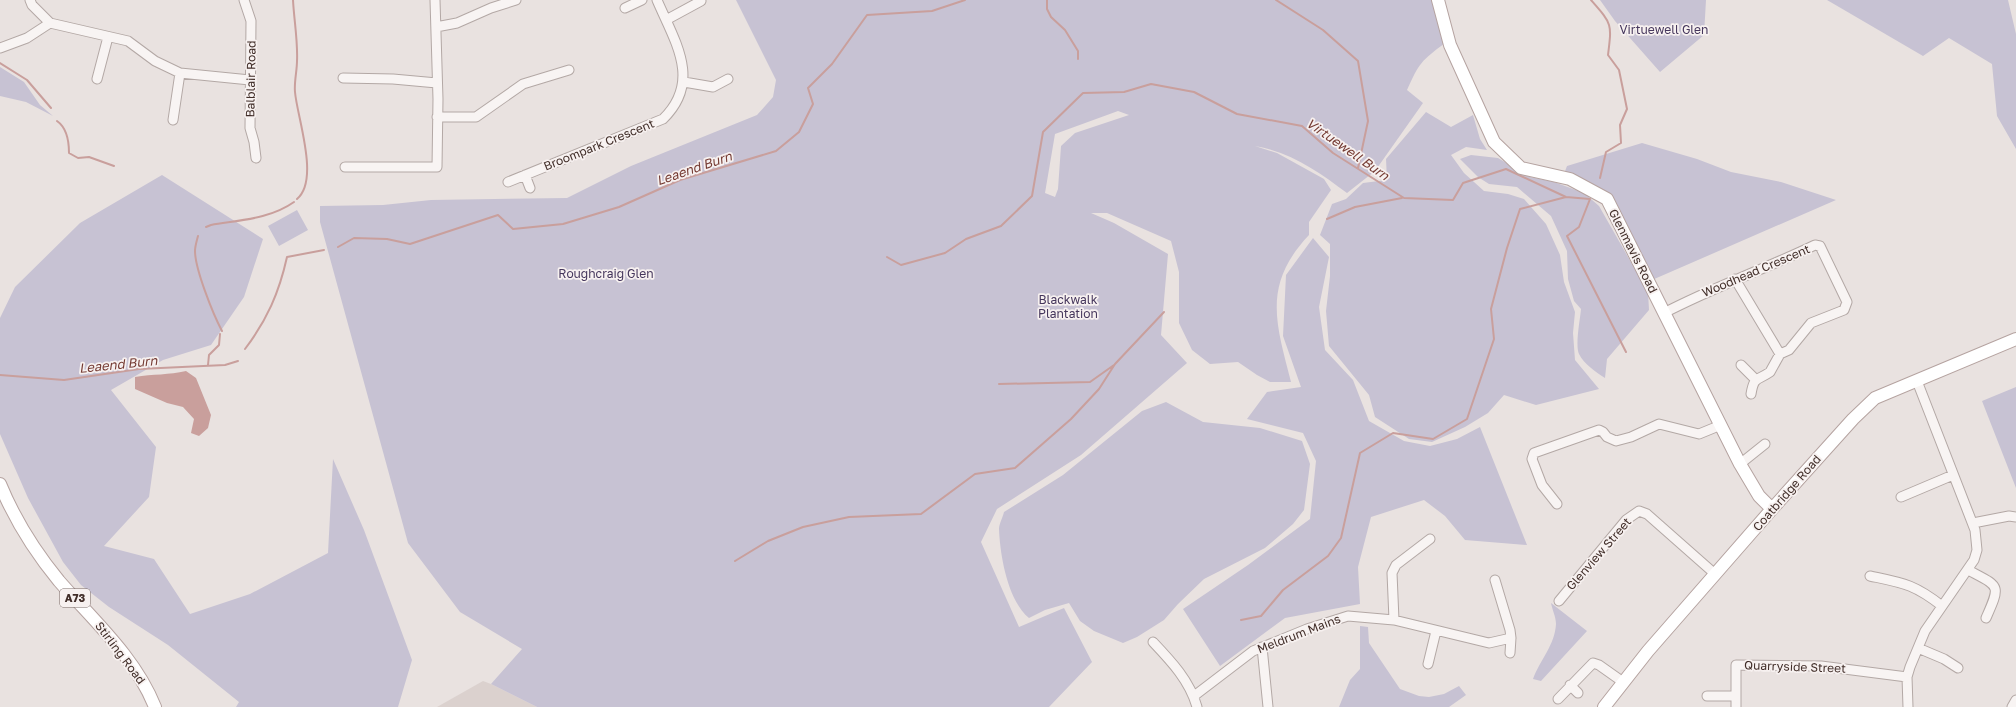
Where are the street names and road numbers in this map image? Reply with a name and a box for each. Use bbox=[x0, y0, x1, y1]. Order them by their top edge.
street label: Balblair Road bbox=[242, 40, 259, 118]
street label: Broompark Crescent bbox=[541, 115, 656, 174]
street label: Glenmavis Road bbox=[1606, 206, 1661, 295]
street label: Woodhead Crescent bbox=[1700, 241, 1812, 300]
street label: Coatbridge Road bbox=[1749, 451, 1824, 534]
street label: Glenview Street bbox=[1563, 514, 1634, 593]
road number: A73 bbox=[60, 589, 90, 607]
street label: Meldrum Mains bbox=[1255, 611, 1343, 656]
street label: Stirling Road bbox=[92, 618, 149, 687]
street label: Quarryside Street bbox=[1744, 657, 1846, 676]

